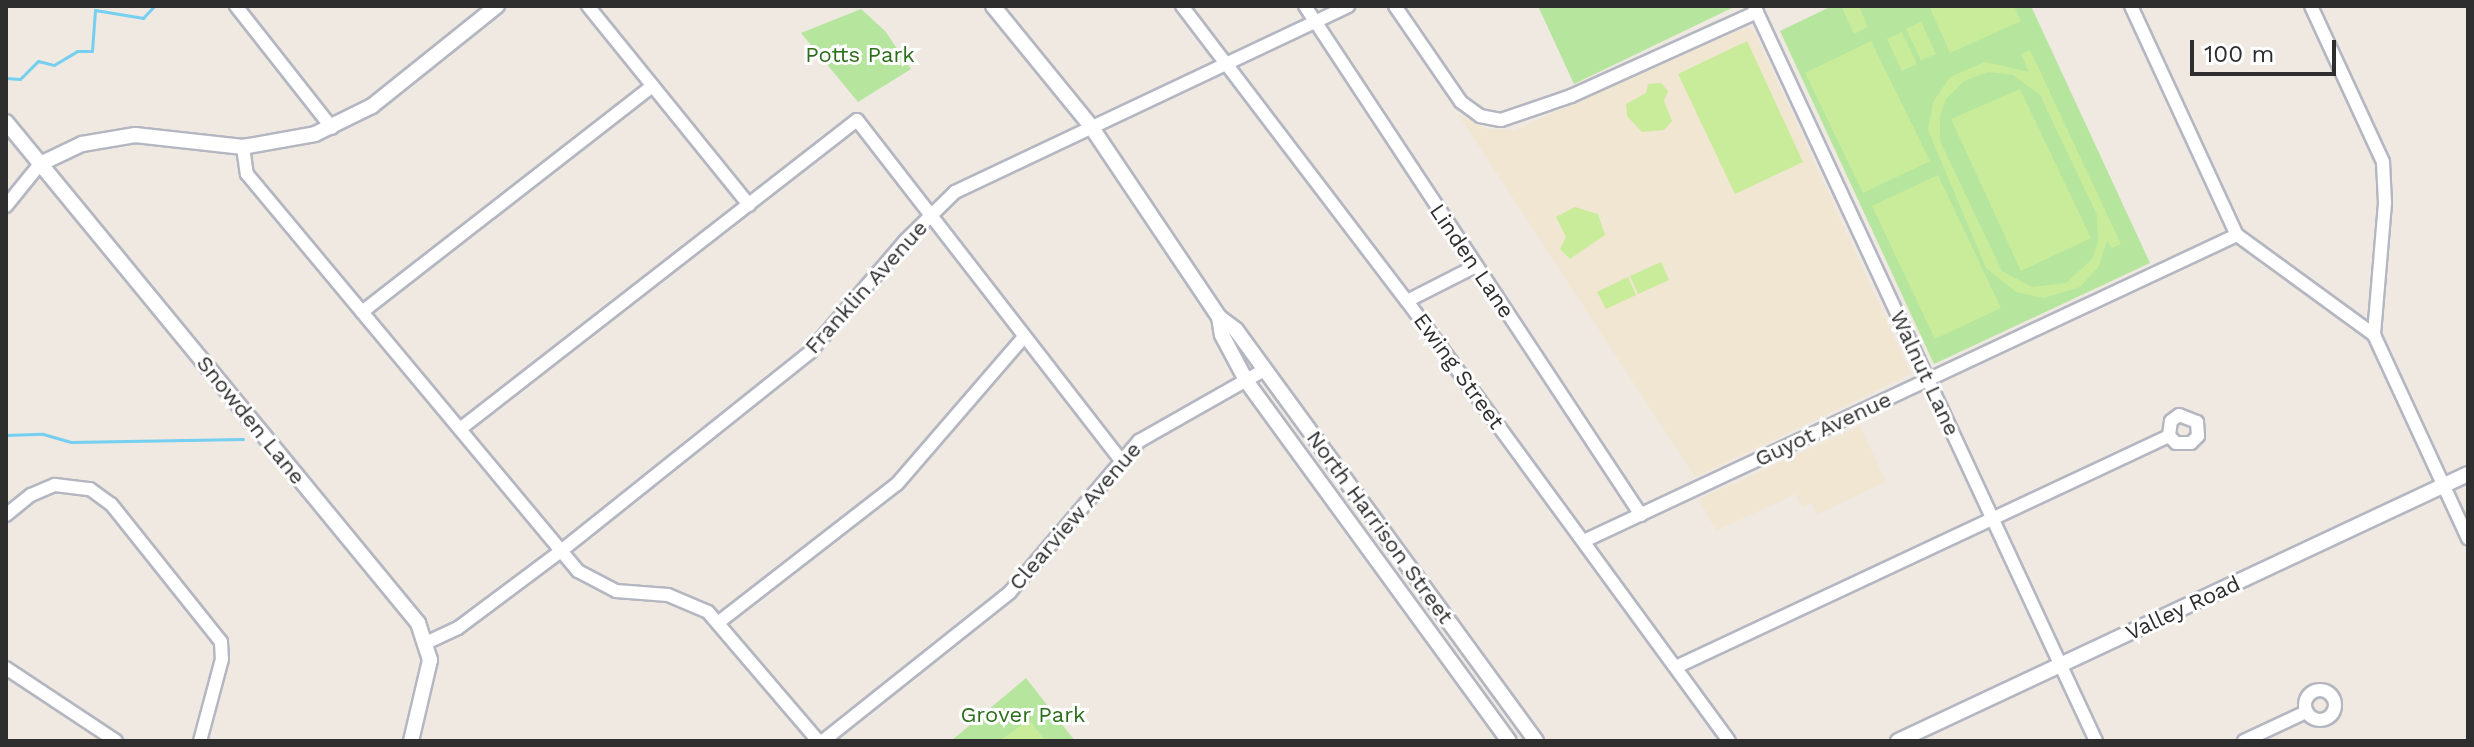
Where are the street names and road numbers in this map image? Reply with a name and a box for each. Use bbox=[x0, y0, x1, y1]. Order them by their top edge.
street label: Linden Lane bbox=[1424, 199, 1520, 323]
street label: Franklin Avenue bbox=[799, 215, 933, 359]
street label: Walnut Lane bbox=[1884, 306, 1966, 440]
street label: Ewing Street bbox=[1408, 308, 1510, 434]
street label: Snowden Lane bbox=[191, 350, 311, 490]
street label: Guyot Avenue bbox=[1750, 386, 1896, 472]
street label: North Harrison Street bbox=[1301, 425, 1459, 629]
street label: Clearview Avenue bbox=[1003, 436, 1147, 596]
street label: Valley Road bbox=[2121, 570, 2245, 646]

